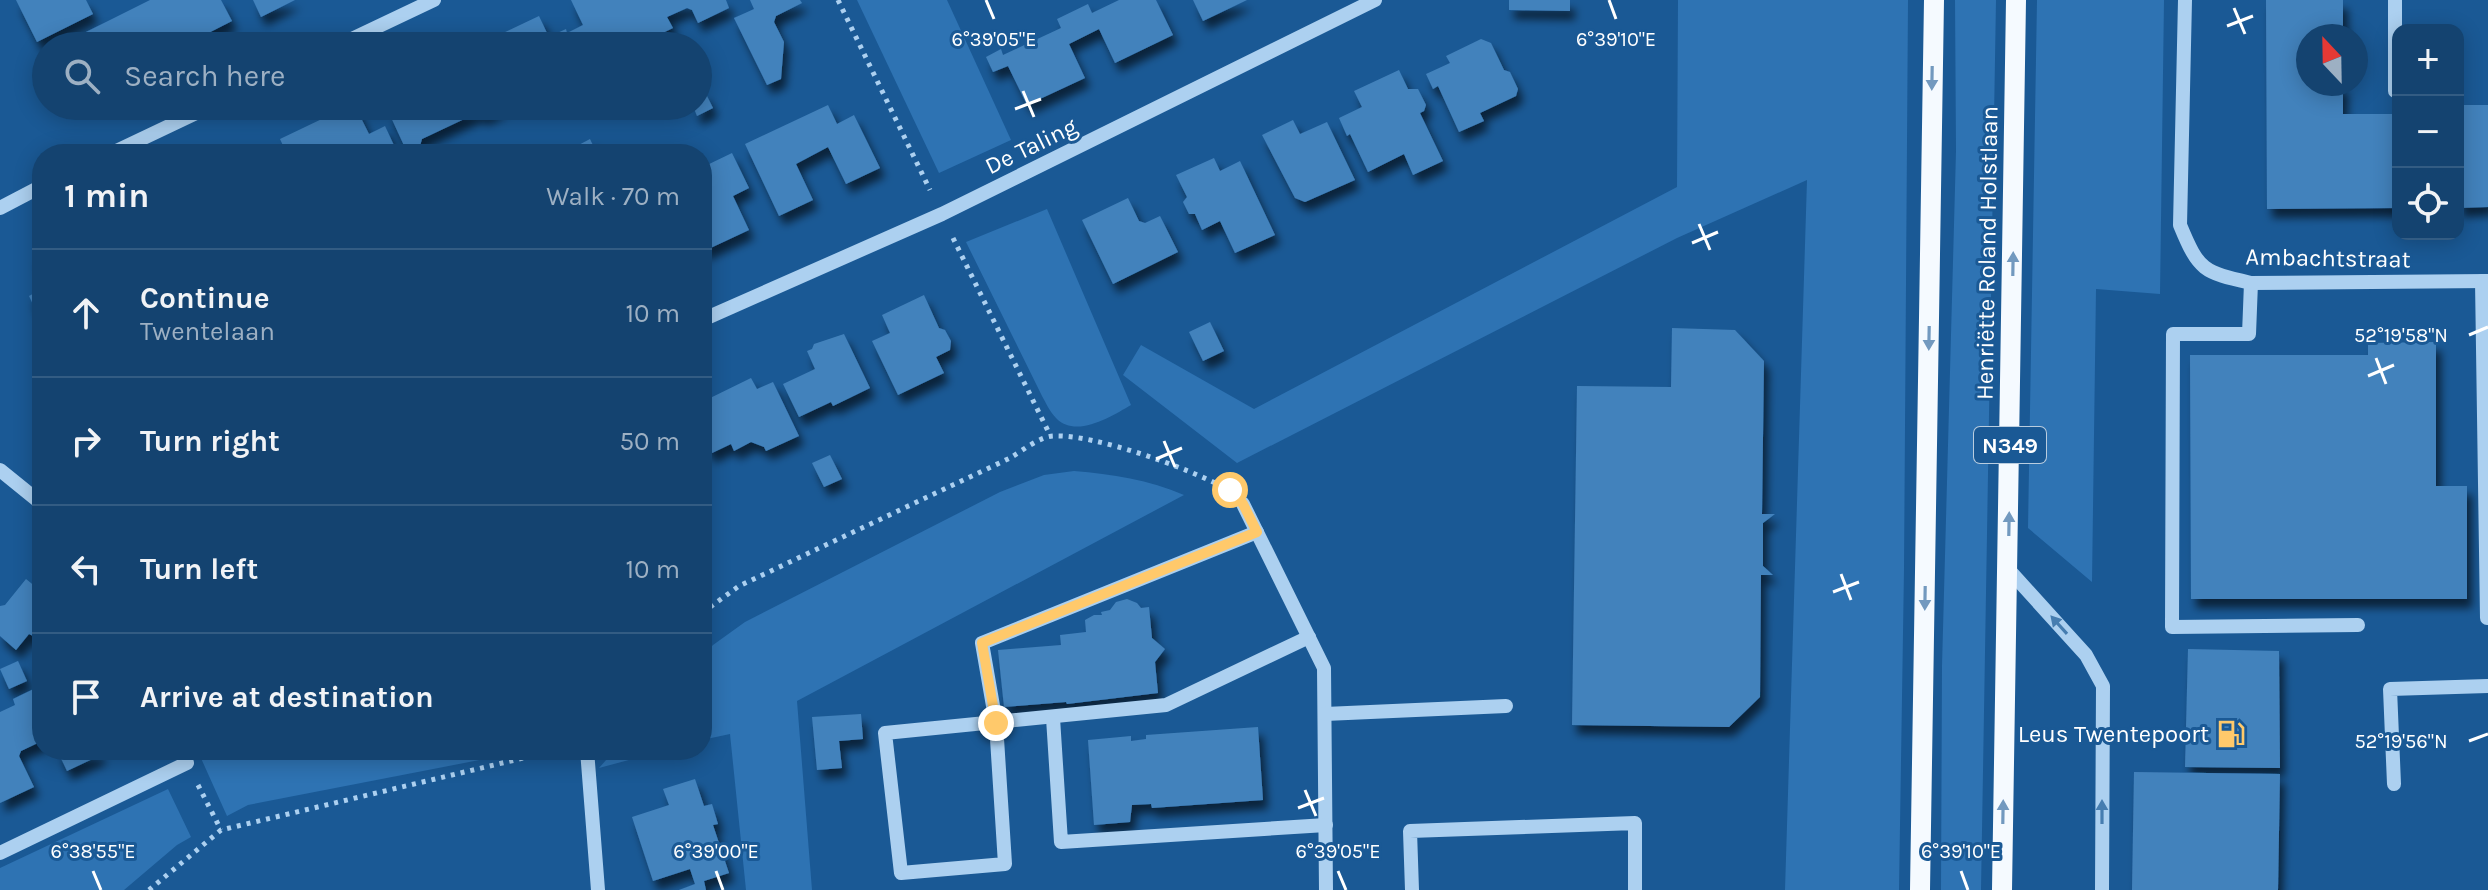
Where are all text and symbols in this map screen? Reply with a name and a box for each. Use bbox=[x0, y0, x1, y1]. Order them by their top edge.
north arrow bbox=[2296, 24, 2368, 96]
map controls bbox=[2392, 24, 2464, 240]
button: + bbox=[2392, 24, 2464, 96]
text: 6°39'05"E bbox=[952, 28, 1036, 51]
text: 6°39'10"E bbox=[1576, 28, 1656, 51]
search box bbox=[32, 32, 712, 120]
icon: search bbox=[60, 54, 104, 98]
text: Search here bbox=[124, 58, 285, 94]
one-way arrow bbox=[1926, 66, 1939, 91]
button: − bbox=[2392, 96, 2464, 168]
street label: Henriëtte Roland Holstlaan bbox=[1970, 106, 2004, 400]
street label: De Taling bbox=[980, 112, 1082, 180]
button: locate bbox=[2392, 168, 2464, 240]
text: 1 min bbox=[64, 176, 149, 216]
text: Walk · 70 m bbox=[546, 181, 680, 212]
street label: Ambachtstraat bbox=[2245, 243, 2411, 273]
one-way arrow bbox=[2006, 251, 2019, 276]
text: Continue bbox=[140, 280, 270, 316]
icon: ahead bbox=[64, 291, 108, 335]
text: 10 m bbox=[625, 298, 680, 329]
text: Twentelaan bbox=[140, 316, 275, 347]
text: 52°19'58"N bbox=[2354, 324, 2448, 347]
one-way arrow bbox=[1922, 326, 1935, 351]
icon: right bbox=[64, 419, 108, 463]
text: Turn right bbox=[140, 423, 280, 459]
text: 50 m bbox=[619, 426, 680, 457]
road number: N349 bbox=[1974, 427, 2046, 463]
route start bbox=[1212, 472, 1248, 508]
one-way arrow bbox=[2003, 511, 2015, 536]
icon: left bbox=[64, 547, 108, 591]
text: Turn left bbox=[140, 551, 258, 587]
text: 10 m bbox=[625, 554, 680, 585]
one-way arrow bbox=[1919, 586, 1931, 611]
one-way arrow bbox=[2051, 616, 2068, 636]
icon: arrive bbox=[64, 675, 108, 719]
text: Arrive at destination bbox=[140, 679, 434, 715]
route end bbox=[978, 705, 1014, 741]
fuel station icon: Leus Twentepoort bbox=[2216, 719, 2246, 749]
place label: Leus Twentepoort bbox=[2018, 720, 2209, 748]
text: 52°19'56"N bbox=[2354, 730, 2448, 753]
one-way arrow bbox=[1997, 799, 2009, 824]
one-way arrow bbox=[2096, 799, 2109, 824]
text: 6°38'55"E bbox=[51, 840, 135, 863]
text: 6°39'00"E bbox=[673, 840, 759, 863]
text: 6°39'05"E bbox=[1296, 840, 1380, 863]
text: 6°39'10"E bbox=[1921, 840, 2001, 863]

